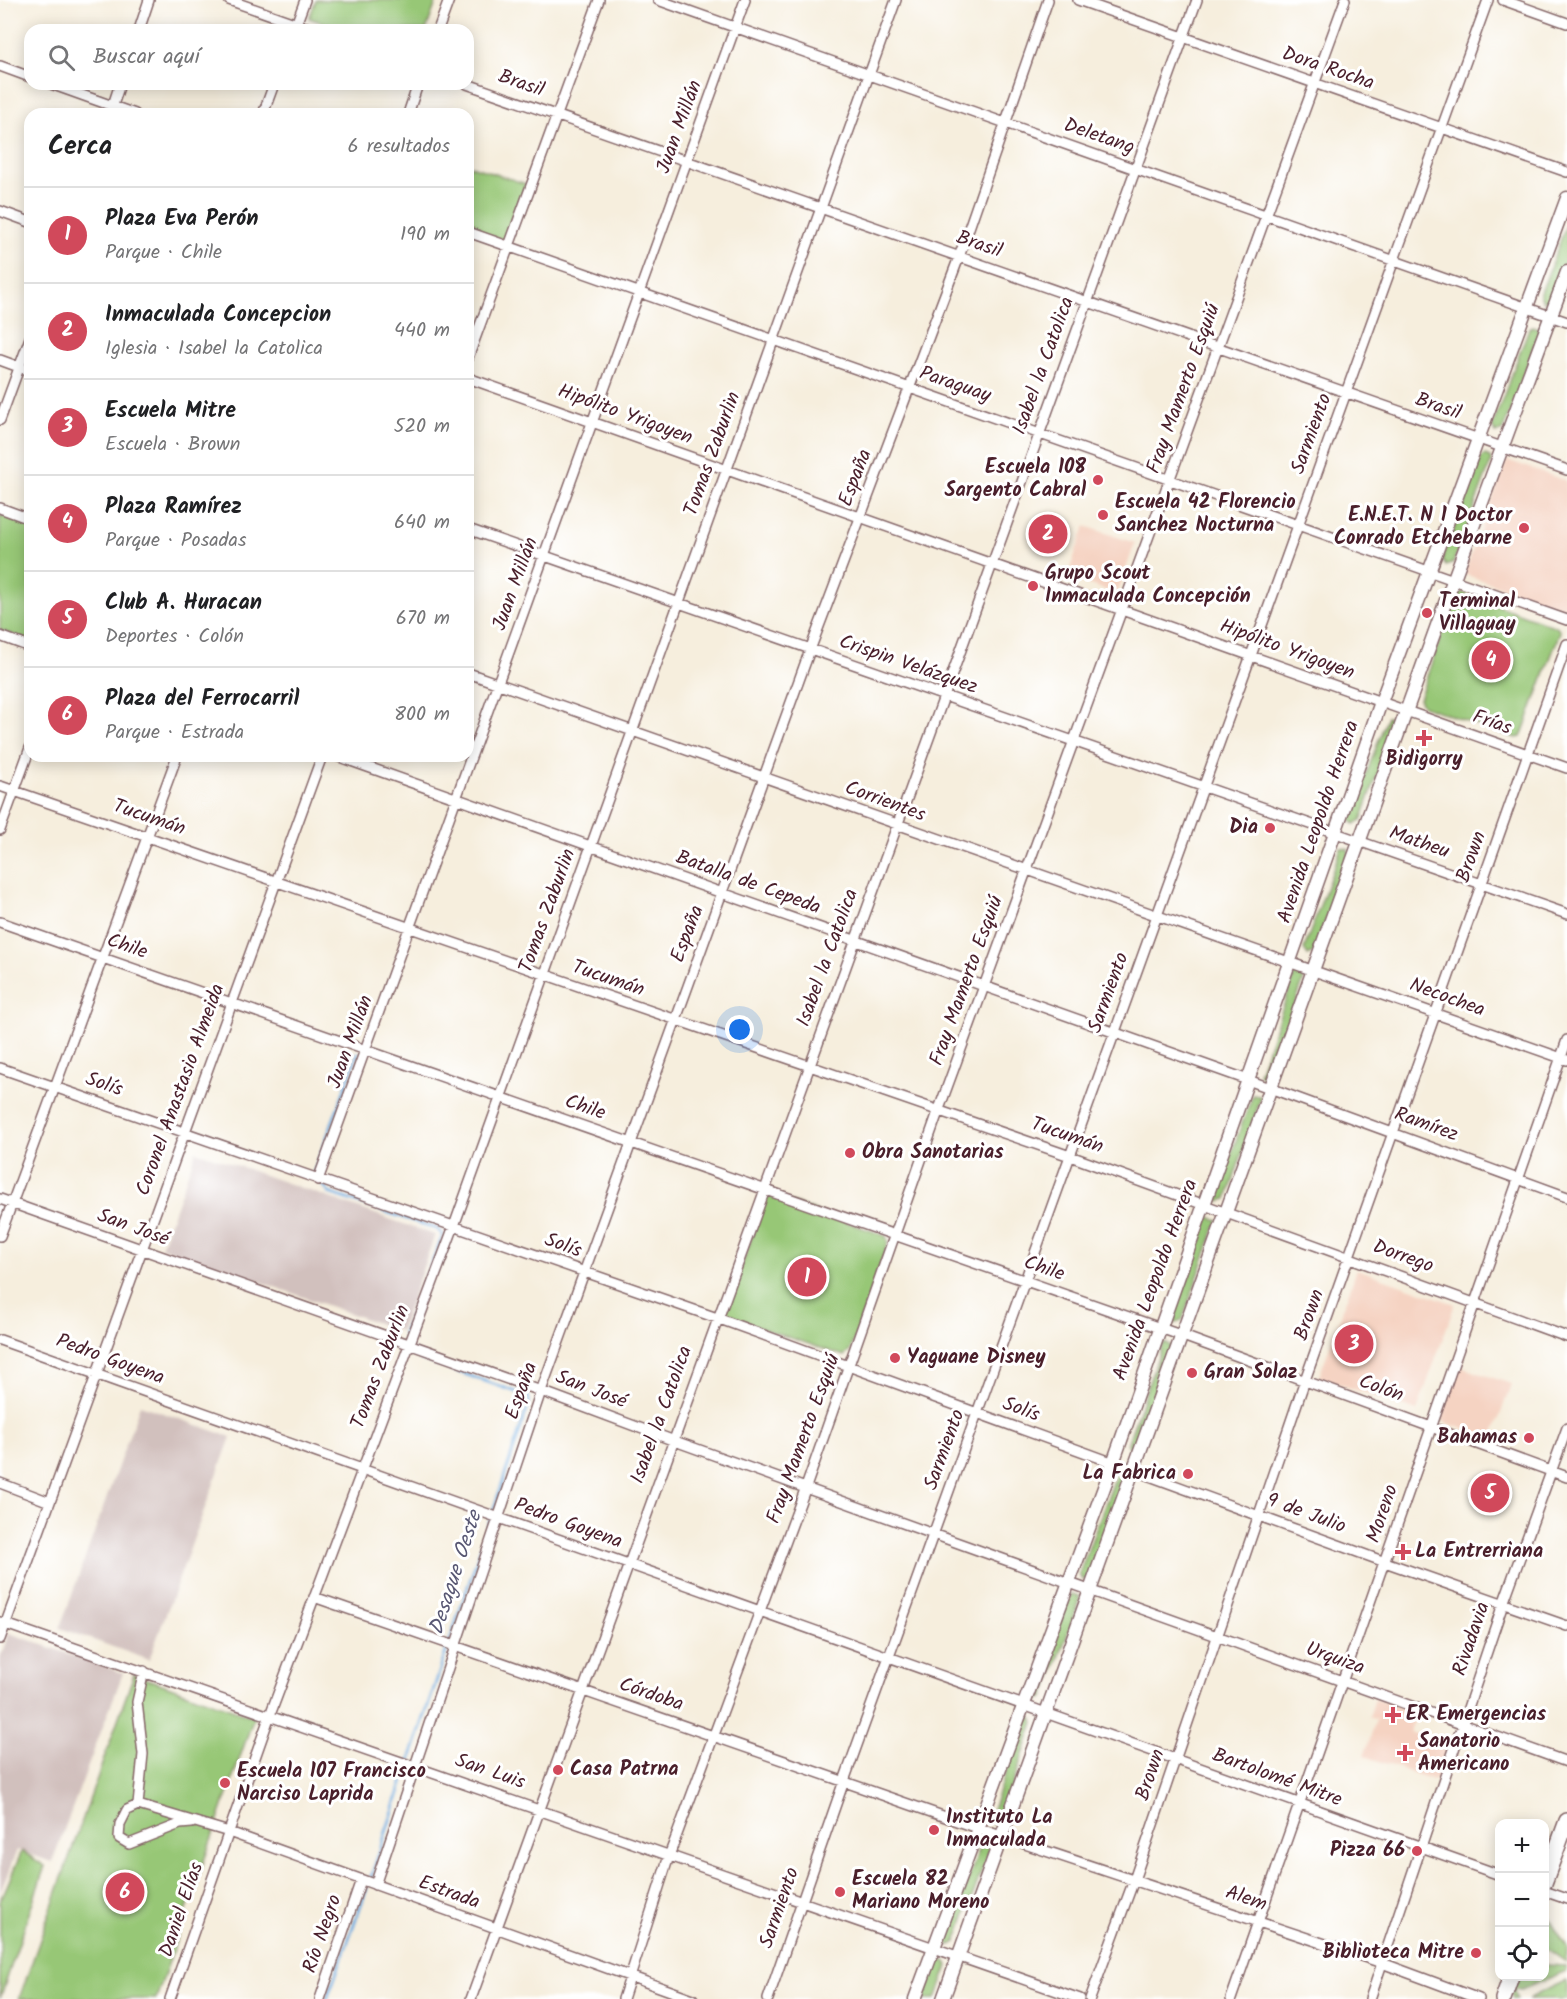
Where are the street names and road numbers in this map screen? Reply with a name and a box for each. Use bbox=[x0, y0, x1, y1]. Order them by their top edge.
street label: Dora Rocha bbox=[1278, 38, 1378, 100]
street label: Brasil bbox=[494, 61, 548, 107]
street label: Juan Millán bbox=[648, 76, 712, 178]
street label: Deletang bbox=[1059, 110, 1139, 164]
street label: Brasil bbox=[952, 222, 1006, 268]
street label: Isabel la Catolica bbox=[1004, 292, 1084, 440]
street label: Fray Mamerto Esquiú bbox=[1138, 299, 1230, 479]
street label: Paraguay bbox=[915, 358, 996, 412]
street label: Hipólito Yrigoyen bbox=[553, 376, 697, 454]
street label: Brasil bbox=[1411, 384, 1465, 430]
street label: Tomas Zaburlin bbox=[676, 387, 750, 521]
street label: Sarmiento bbox=[1283, 389, 1341, 479]
street label: España bbox=[830, 445, 882, 511]
street label: Juan Millán bbox=[484, 533, 548, 635]
street label: Hipólito Yrigoyen bbox=[1215, 611, 1359, 689]
street label: Crispin Velázquez bbox=[834, 626, 982, 704]
street label: Frías bbox=[1468, 701, 1516, 745]
street label: Avenida Leopoldo Herrera bbox=[1269, 716, 1369, 928]
street label: Corrientes bbox=[840, 773, 930, 832]
street label: Tucumán bbox=[108, 791, 190, 845]
street label: Matheu bbox=[1384, 818, 1454, 868]
street label: Brown bbox=[1448, 827, 1496, 887]
street label: Batalla de Cepeda bbox=[671, 842, 825, 924]
street label: Tomas Zaburlin bbox=[511, 844, 585, 978]
street label: Isabel la Catolica bbox=[788, 884, 868, 1032]
street label: Fray Mamerto Esquiú bbox=[921, 891, 1013, 1071]
street label: España bbox=[662, 901, 714, 967]
street label: Chile bbox=[102, 925, 152, 969]
street label: Sarmiento bbox=[1080, 948, 1138, 1038]
street label: Tucumán bbox=[567, 952, 649, 1006]
street label: Necochea bbox=[1405, 970, 1489, 1026]
street label: Coronel Anastasio Almeida bbox=[128, 979, 234, 1201]
street label: Juan Millán bbox=[319, 991, 383, 1093]
street label: Solís bbox=[81, 1064, 128, 1106]
street label: Chile bbox=[560, 1086, 610, 1130]
street label: Ramírez bbox=[1389, 1099, 1463, 1151]
street label: Tucumán bbox=[1026, 1109, 1108, 1163]
street label: Avenida Leopoldo Herrera bbox=[1105, 1175, 1207, 1385]
street label: San José bbox=[93, 1200, 175, 1256]
street label: Solís bbox=[540, 1224, 587, 1268]
street label: Dorrego bbox=[1368, 1231, 1438, 1283]
street label: Chile bbox=[1019, 1247, 1069, 1291]
street label: Brown bbox=[1286, 1285, 1334, 1345]
street label: Tomas Zaburlin bbox=[343, 1300, 419, 1434]
street label: Pedro Goyena bbox=[51, 1326, 169, 1394]
street label: Isabel la Catolica bbox=[622, 1341, 702, 1489]
street label: Fray Mamerto Esquiú bbox=[758, 1349, 850, 1529]
street label: España bbox=[497, 1358, 547, 1424]
street label: San José bbox=[551, 1362, 633, 1419]
street label: Colón bbox=[1354, 1366, 1408, 1412]
street label: Solís bbox=[998, 1388, 1045, 1432]
street label: Sarmiento bbox=[916, 1405, 974, 1495]
street label: Moreno bbox=[1358, 1480, 1408, 1548]
street label: 9 de Julio bbox=[1262, 1485, 1350, 1543]
street label: Pedro Goyena bbox=[509, 1490, 627, 1558]
street label: Rivadavia bbox=[1444, 1598, 1500, 1680]
street label: Urquiza bbox=[1301, 1634, 1369, 1684]
street label: Córdoba bbox=[614, 1669, 688, 1721]
street label: Bartolomé Mitre bbox=[1208, 1740, 1346, 1816]
street label: San Luis bbox=[451, 1745, 530, 1799]
street label: Brown bbox=[1127, 1745, 1175, 1805]
street label: Daniel Elías bbox=[151, 1858, 213, 1962]
street label: Sarmiento bbox=[751, 1863, 809, 1953]
street label: Estrada bbox=[414, 1867, 484, 1919]
street label: Alem bbox=[1221, 1877, 1271, 1921]
street label: Río Negro bbox=[295, 1890, 351, 1978]

